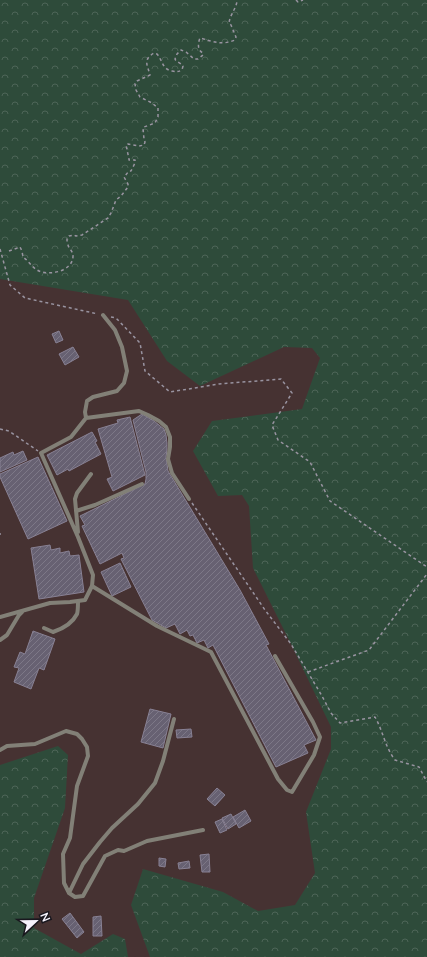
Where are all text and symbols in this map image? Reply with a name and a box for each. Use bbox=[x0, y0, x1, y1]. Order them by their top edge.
north arrow bbox=[16, 901, 56, 941]
text: N bbox=[38, 911, 53, 923]

